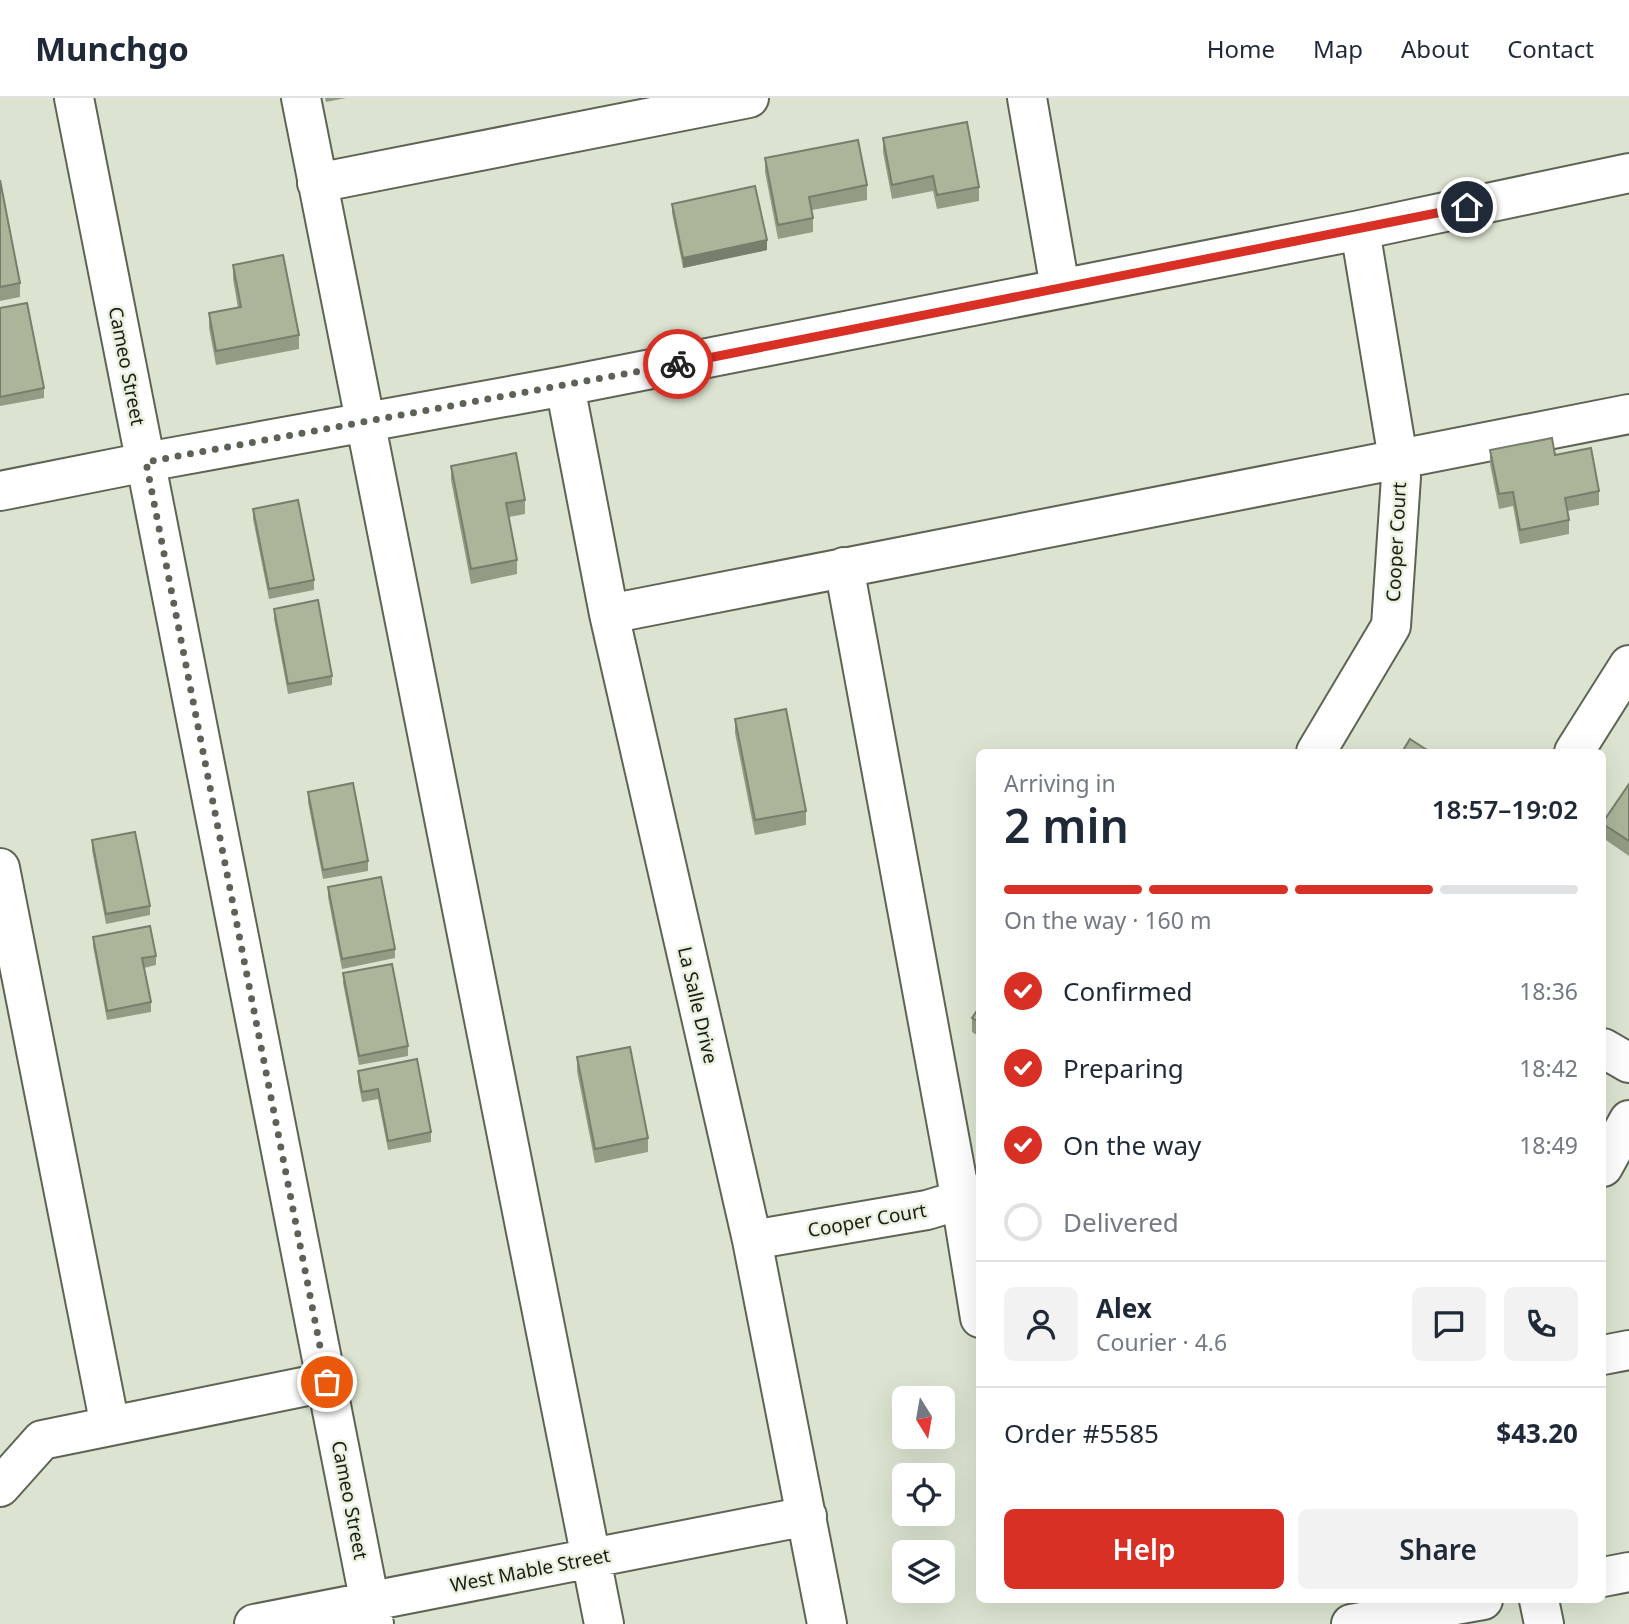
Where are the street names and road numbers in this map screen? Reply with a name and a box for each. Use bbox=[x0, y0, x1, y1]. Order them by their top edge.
street label: Cameo Street bbox=[103, 304, 151, 428]
street label: Cooper Court bbox=[1380, 481, 1412, 603]
street label: La Salle Drive bbox=[672, 944, 724, 1066]
street label: Cooper Court bbox=[806, 1197, 929, 1243]
street label: Cameo Street bbox=[326, 1438, 374, 1562]
street label: West Mable Street bbox=[448, 1542, 612, 1598]

